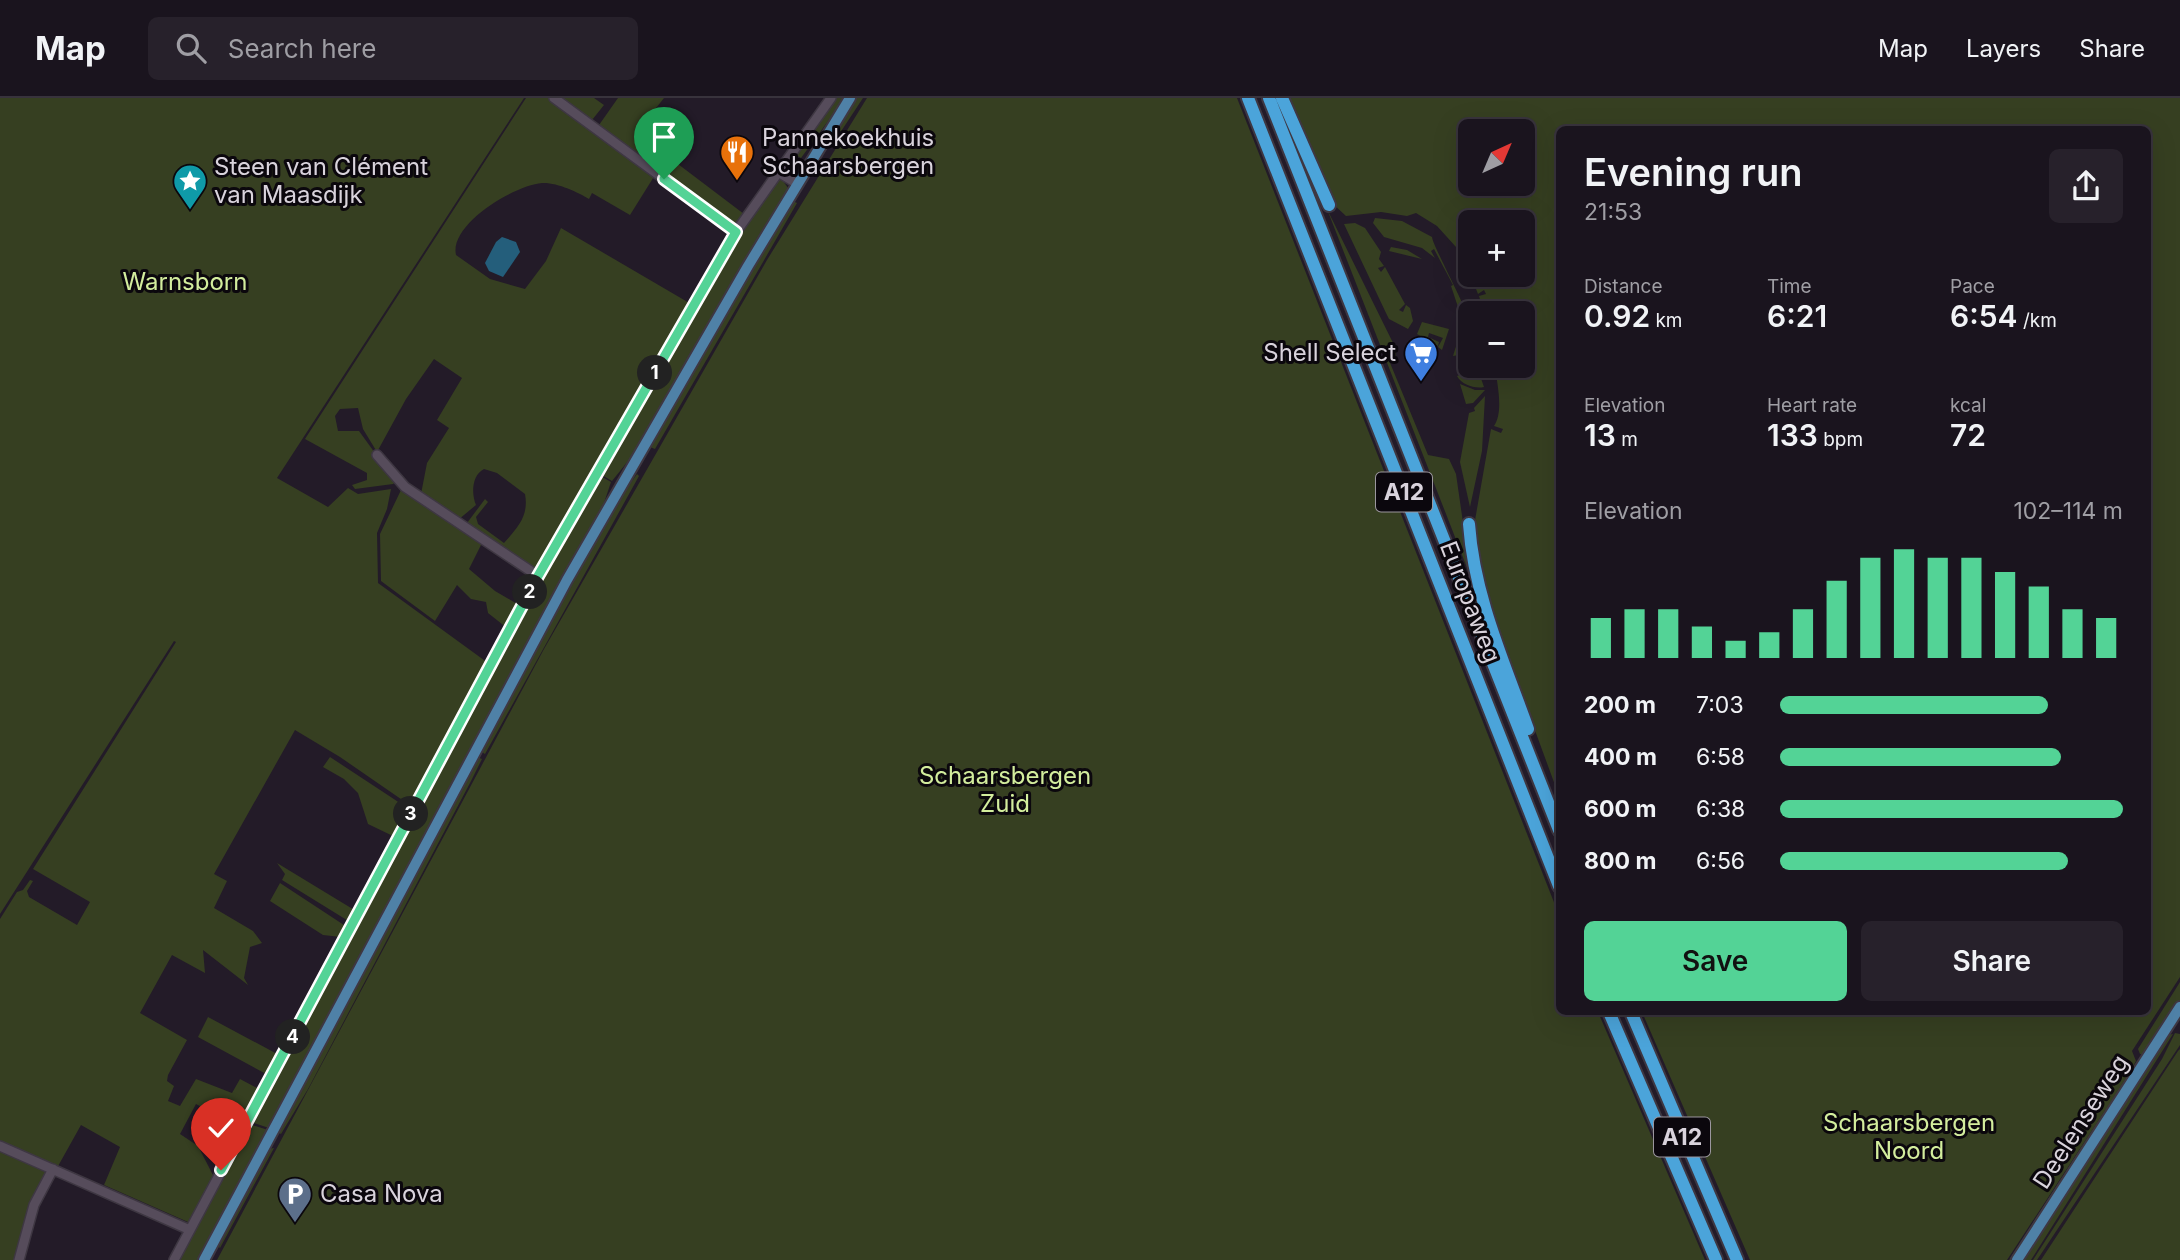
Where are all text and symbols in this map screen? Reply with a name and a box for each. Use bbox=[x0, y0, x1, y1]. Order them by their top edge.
search box bbox=[148, 17, 638, 80]
text: Map bbox=[35, 28, 106, 68]
icon: search bbox=[172, 29, 210, 67]
text: Search here bbox=[228, 33, 376, 64]
text: Map bbox=[1878, 34, 1928, 63]
text: Layers bbox=[1966, 34, 2041, 63]
text: Share bbox=[2079, 34, 2145, 63]
pin bbox=[634, 107, 694, 179]
icon: arrive bbox=[645, 118, 683, 156]
north arrow bbox=[1458, 119, 1535, 196]
map controls bbox=[1458, 119, 1535, 378]
place label: Pannekoekhuis Schaarsbergen bbox=[762, 123, 934, 180]
restaurant icon: Pannekoekhuis Schaarsbergen bbox=[718, 133, 756, 182]
text: Evening run bbox=[1584, 149, 1802, 195]
button: share bbox=[2049, 149, 2123, 223]
place label: Steen van Clément van Maasdijk bbox=[214, 152, 428, 209]
place icon: Steen van Clément van Maasdijk bbox=[171, 162, 209, 211]
text: 21:53 bbox=[1584, 198, 1642, 226]
button: + bbox=[1458, 210, 1535, 287]
park label: Warnsborn bbox=[123, 267, 247, 296]
text: Distance bbox=[1584, 275, 1662, 298]
text: Time bbox=[1767, 275, 1812, 298]
text: Pace bbox=[1950, 275, 1995, 298]
text: 0.92 bbox=[1584, 298, 1650, 334]
text: 6:21 bbox=[1767, 298, 1827, 334]
text: 6:54 bbox=[1950, 298, 2018, 334]
button: − bbox=[1458, 301, 1535, 378]
text: km bbox=[1650, 309, 1683, 332]
text: /km bbox=[2018, 309, 2057, 332]
supermarket icon: Shell Select bbox=[1402, 334, 1440, 383]
place label: Shell Select bbox=[1263, 338, 1396, 367]
pin: 1 bbox=[638, 356, 672, 390]
text: 1 bbox=[650, 361, 659, 384]
text: Elevation bbox=[1584, 394, 1665, 417]
text: Heart rate bbox=[1767, 394, 1857, 417]
text: kcal bbox=[1950, 394, 1986, 417]
text: 13 bbox=[1584, 417, 1616, 453]
text: 133 bbox=[1767, 417, 1818, 453]
text: 72 bbox=[1950, 417, 1986, 453]
text: m bbox=[1616, 428, 1638, 451]
text: bpm bbox=[1818, 428, 1863, 451]
road number: A12 bbox=[1376, 472, 1432, 512]
text: Elevation bbox=[1584, 497, 1683, 525]
text: 102–114 m bbox=[2013, 497, 2123, 525]
street label: Europaweg bbox=[1434, 537, 1507, 667]
pin: 2 bbox=[512, 574, 548, 610]
text: 2 bbox=[524, 580, 535, 603]
text: 200 m bbox=[1584, 691, 1656, 719]
text: 7:03 bbox=[1696, 691, 1744, 719]
text: 400 m bbox=[1584, 743, 1657, 771]
text: 6:58 bbox=[1696, 743, 1745, 771]
park label: Schaarsbergen Zuid bbox=[919, 761, 1091, 818]
text: 600 m bbox=[1584, 795, 1656, 823]
text: 6:38 bbox=[1696, 795, 1745, 823]
pin: 3 bbox=[394, 796, 428, 832]
text: 3 bbox=[404, 802, 417, 825]
text: 800 m bbox=[1584, 847, 1656, 875]
text: 6:56 bbox=[1696, 847, 1745, 875]
button: Save bbox=[1584, 921, 1847, 1001]
button: Share bbox=[1861, 921, 2123, 1001]
pin: 4 bbox=[276, 1020, 310, 1054]
text: 4 bbox=[286, 1025, 299, 1048]
street label: Deelenseweg bbox=[2027, 1049, 2135, 1194]
pin bbox=[191, 1098, 251, 1170]
park label: Schaarsbergen Noord bbox=[1823, 1108, 1995, 1165]
icon: check bbox=[202, 1109, 240, 1147]
road number: A12 bbox=[1654, 1118, 1710, 1156]
parking icon: Casa Nova bbox=[276, 1175, 314, 1224]
place label: Casa Nova bbox=[320, 1179, 443, 1208]

